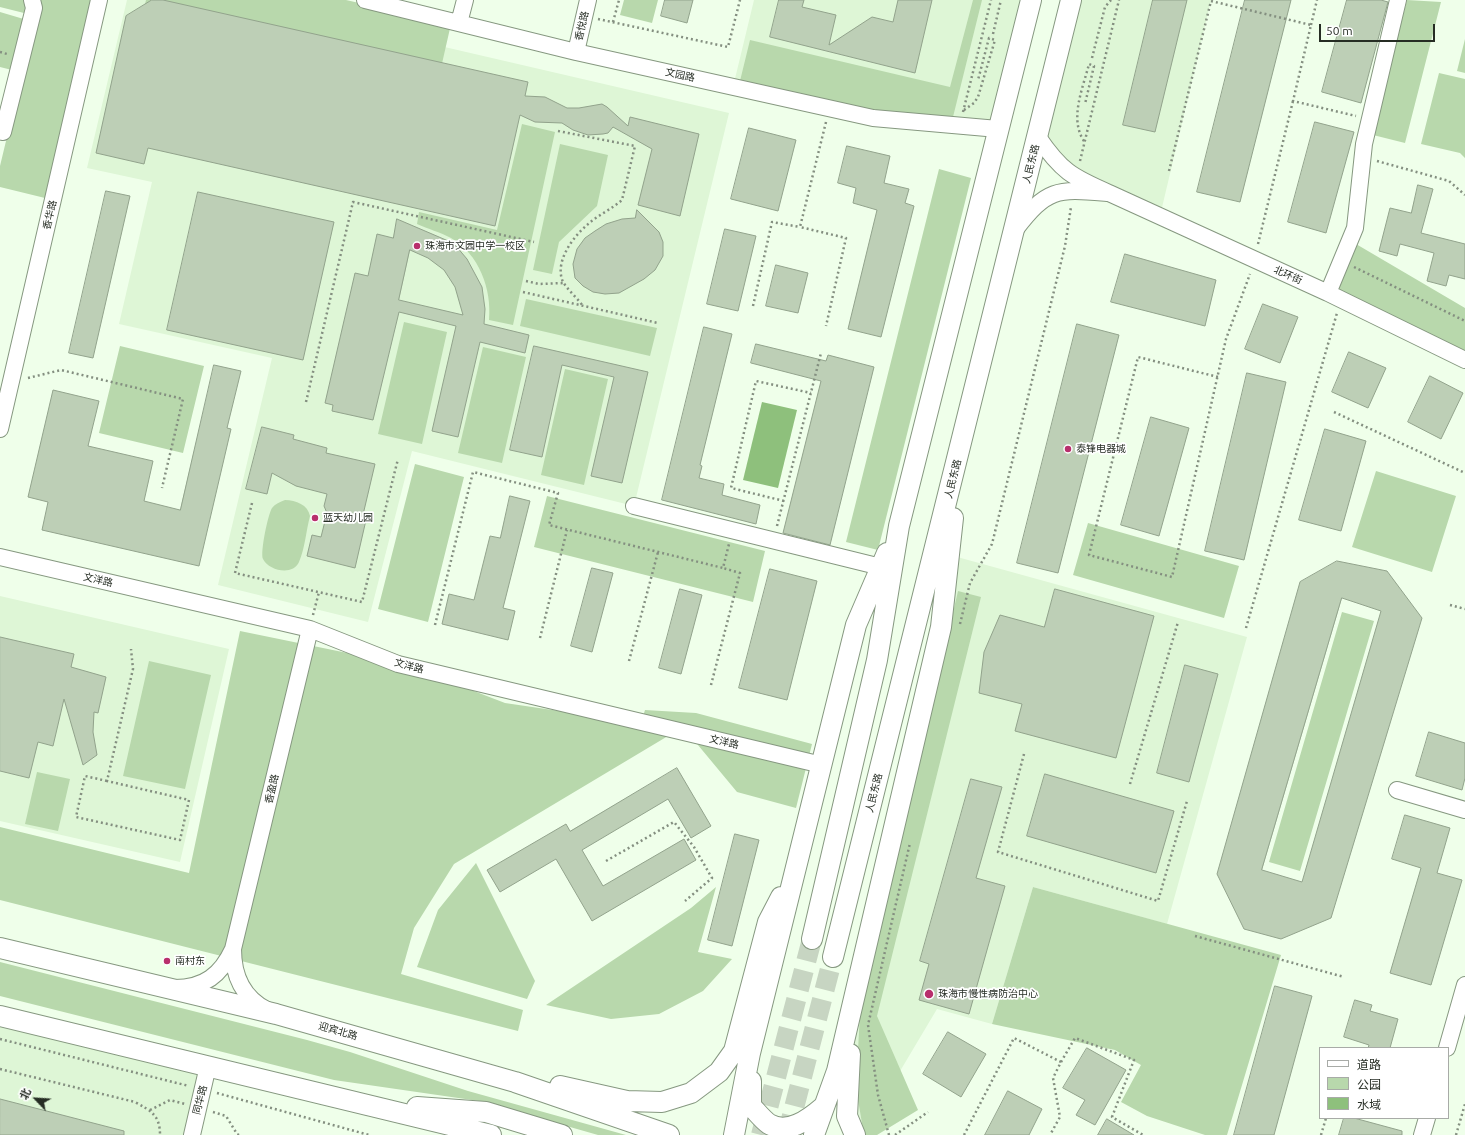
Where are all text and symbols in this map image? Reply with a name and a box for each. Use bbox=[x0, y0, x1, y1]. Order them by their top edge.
street label: 香悅路 bbox=[573, 10, 591, 42]
scale bar bbox=[1321, 16, 1437, 42]
text: 50 m bbox=[1326, 24, 1353, 37]
street label: 文园路 bbox=[664, 66, 696, 84]
street label: 人民东路 bbox=[1020, 143, 1042, 185]
street label: 香华路 bbox=[41, 199, 59, 231]
place label: 珠海市文园中学一校区 bbox=[425, 240, 525, 252]
marker: 珠海市文园中学一校区 bbox=[412, 241, 422, 251]
street label: 北环街 bbox=[1272, 263, 1304, 287]
place label: 泰锋电器城 bbox=[1076, 443, 1126, 455]
marker: 泰锋电器城 bbox=[1063, 444, 1073, 454]
street label: 人民东路 bbox=[942, 458, 964, 500]
place label: 蓝天幼儿园 bbox=[323, 512, 373, 524]
marker: 蓝天幼儿园 bbox=[310, 513, 320, 523]
street label: 文洋路 bbox=[82, 571, 114, 589]
street label: 文洋路 bbox=[393, 656, 425, 676]
street label: 文洋路 bbox=[708, 733, 740, 751]
street label: 人民东路 bbox=[863, 772, 885, 814]
street label: 香盈路 bbox=[263, 773, 281, 805]
place label: 南村东 bbox=[175, 955, 205, 967]
marker: 南村东 bbox=[162, 956, 172, 966]
marker: 珠海市慢性病防治中心 bbox=[923, 988, 935, 1000]
place label: 珠海市慢性病防治中心 bbox=[938, 988, 1038, 1000]
street label: 迎宾北路 bbox=[317, 1020, 359, 1042]
legend bbox=[1319, 1047, 1449, 1119]
text: 道路 bbox=[1357, 1058, 1381, 1071]
text: 公园 bbox=[1357, 1078, 1381, 1091]
north arrow bbox=[16, 1079, 56, 1119]
street label: 同华路 bbox=[191, 1084, 209, 1116]
text: 北 bbox=[17, 1086, 33, 1101]
text: 水域 bbox=[1357, 1098, 1381, 1111]

